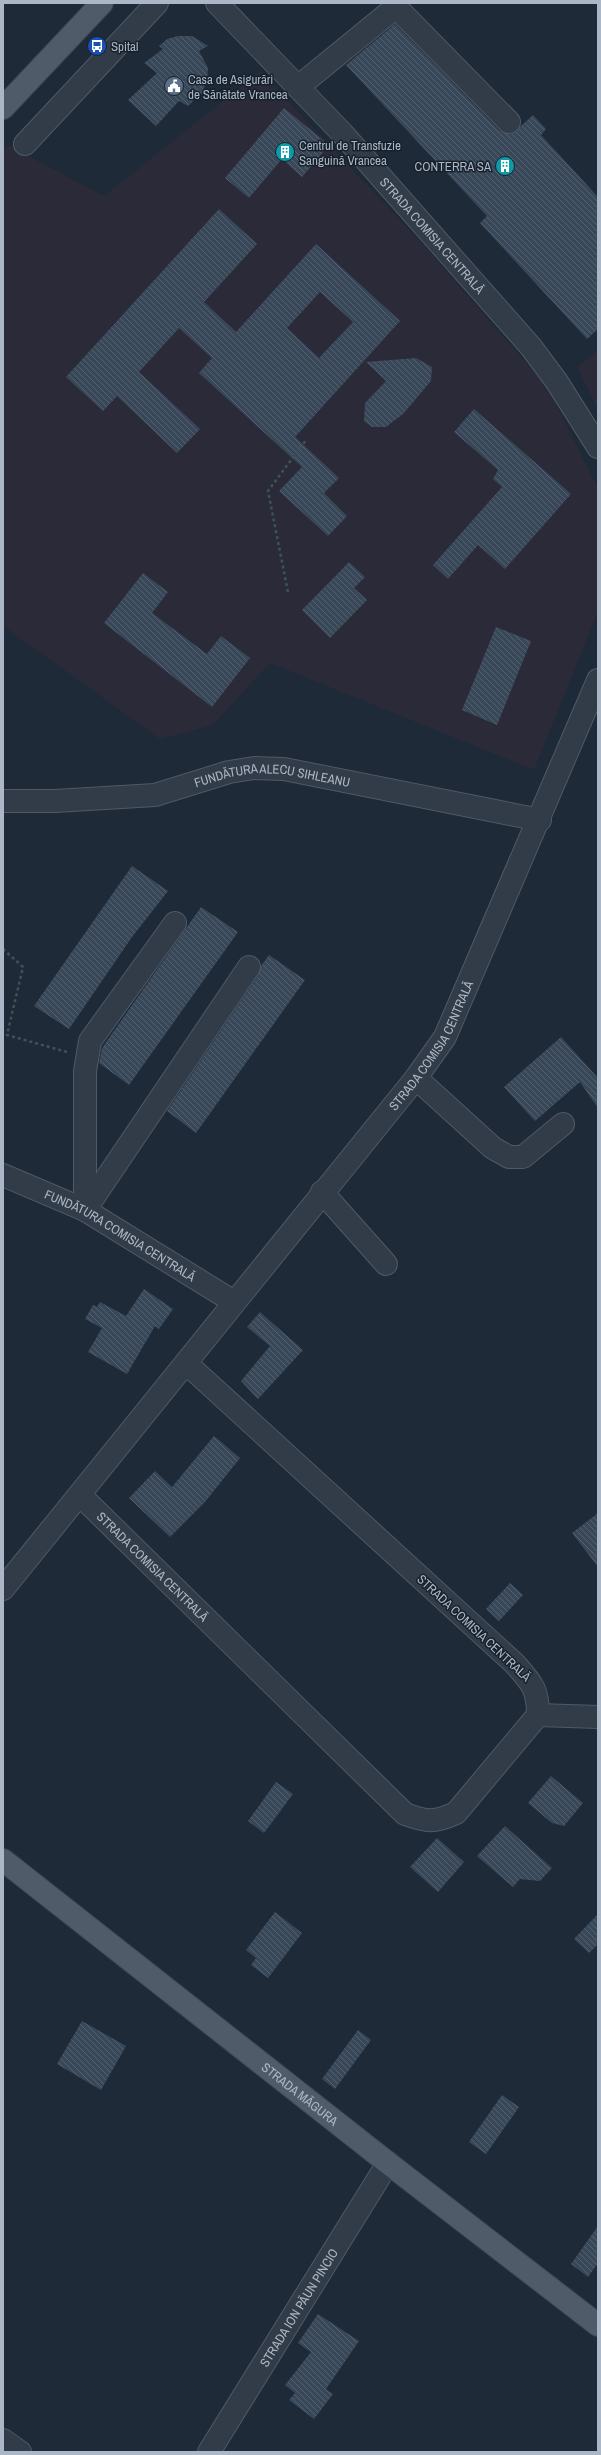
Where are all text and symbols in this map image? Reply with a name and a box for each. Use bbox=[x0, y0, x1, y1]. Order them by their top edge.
bus stop icon: Spital bbox=[86, 35, 108, 57]
place label: Spital bbox=[111, 38, 138, 55]
place label: Casa de Asigurări de Sănătate Vrancea bbox=[188, 71, 288, 103]
public building icon: Casa de Asigurări de Sănătate Vrancea bbox=[163, 75, 185, 97]
place label: Centrul de Transfuzie Sanguină Vrancea bbox=[299, 137, 401, 169]
building icon: Centrul de Transfuzie Sanguină Vrancea bbox=[274, 141, 296, 163]
building icon: CONTERRA SA bbox=[494, 155, 516, 177]
place label: CONTERRA SA bbox=[415, 158, 492, 175]
street label: STRADA COMISIA CENTRALĂ bbox=[376, 174, 489, 298]
street label: FUNDĂTURA ALECU SIHLEANU bbox=[192, 759, 352, 791]
street label: STRADA COMISIA CENTRALĂ bbox=[385, 977, 477, 1114]
street label: FUNDĂTURA COMISIA CENTRALĂ bbox=[42, 1185, 200, 1285]
street label: STRADA COMISIA CENTRALĂ bbox=[93, 1508, 213, 1626]
street label: STRADA COMISIA CENTRALĂ bbox=[413, 1571, 535, 1686]
street label: STRADA MĂGURA bbox=[258, 2058, 342, 2130]
street label: STRADA ION PĂUN PINCIO bbox=[255, 2245, 342, 2370]

